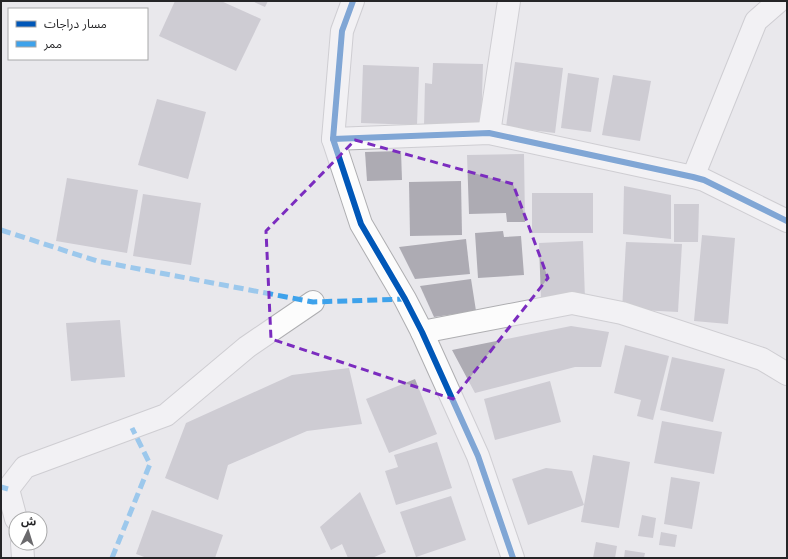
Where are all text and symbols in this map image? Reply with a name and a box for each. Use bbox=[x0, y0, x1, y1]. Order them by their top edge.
legend bbox=[8, 8, 148, 60]
text: مسار دراجات bbox=[44, 17, 107, 31]
text: ممر bbox=[43, 37, 62, 51]
north arrow bbox=[8, 511, 48, 551]
text: ش bbox=[21, 515, 37, 529]

